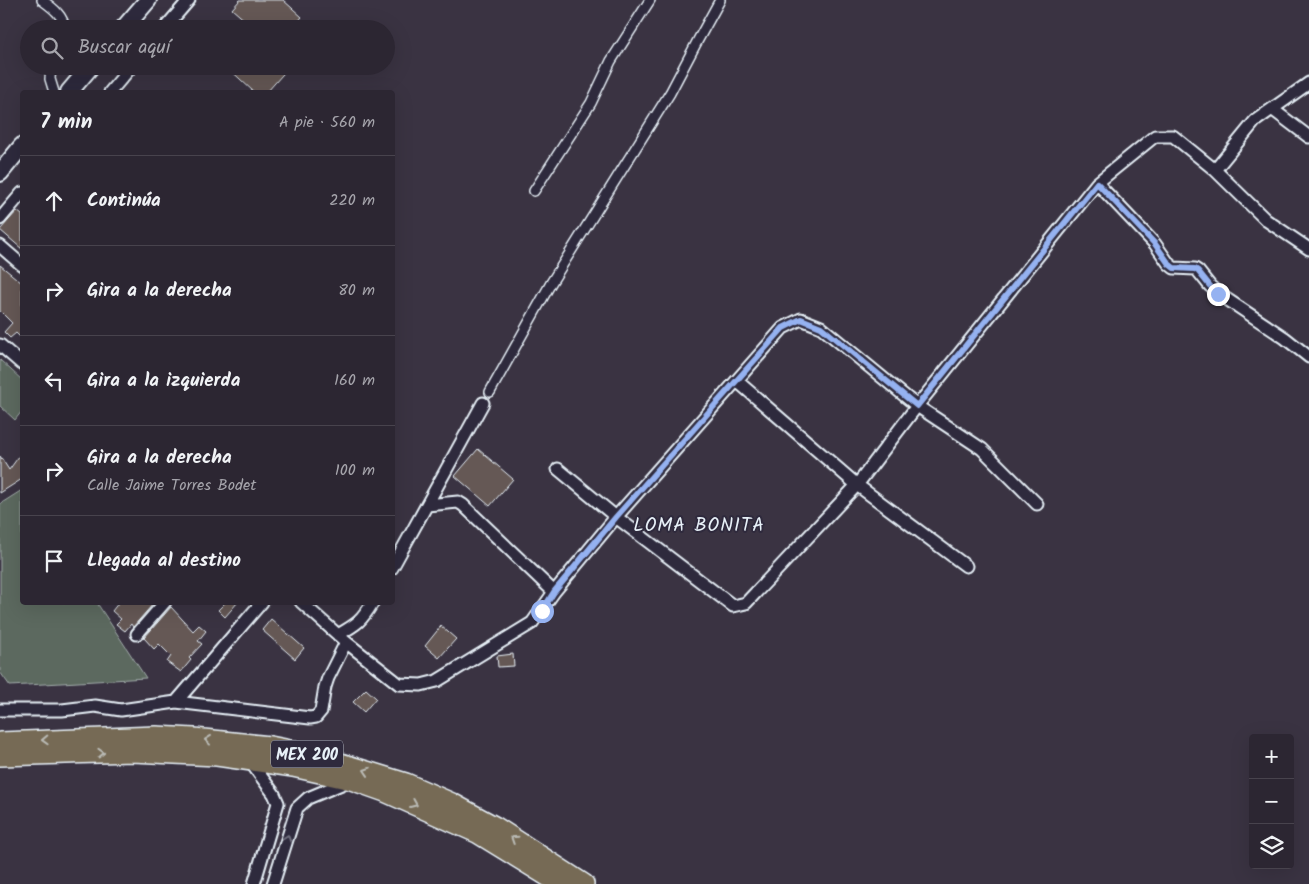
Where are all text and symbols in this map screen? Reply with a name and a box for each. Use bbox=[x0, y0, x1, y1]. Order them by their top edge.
search box bbox=[20, 20, 395, 75]
text: Buscar aquí bbox=[78, 33, 170, 63]
icon: search bbox=[38, 34, 66, 62]
text: 7 min bbox=[40, 106, 92, 139]
text: A pie · 560 m bbox=[279, 110, 375, 135]
text: Continúa bbox=[87, 186, 161, 216]
icon: ahead bbox=[40, 187, 68, 215]
text: 220 m bbox=[329, 188, 375, 213]
text: Gira a la derecha bbox=[87, 276, 232, 306]
icon: right bbox=[40, 277, 68, 305]
text: 80 m bbox=[338, 278, 375, 303]
route end bbox=[1207, 283, 1230, 306]
text: Gira a la izquierda bbox=[87, 366, 240, 396]
icon: left bbox=[40, 367, 68, 395]
text: 160 m bbox=[334, 368, 375, 393]
text: Gira a la derecha bbox=[87, 443, 232, 473]
icon: right bbox=[40, 457, 68, 485]
text: 100 m bbox=[335, 458, 375, 483]
text: Calle Jaime Torres Bodet bbox=[87, 473, 256, 498]
district label: LOMA BONITA bbox=[633, 511, 765, 541]
text: Llegada al destino bbox=[87, 546, 241, 576]
icon: arrive bbox=[40, 547, 68, 575]
route start bbox=[531, 600, 554, 623]
map controls bbox=[1249, 734, 1294, 869]
button: + bbox=[1249, 734, 1294, 779]
one-way arrow bbox=[41, 735, 49, 745]
one-way arrow bbox=[203, 735, 211, 746]
road number: MEX 200 bbox=[271, 741, 343, 768]
one-way arrow bbox=[97, 747, 105, 758]
one-way arrow bbox=[363, 766, 372, 776]
button: − bbox=[1249, 779, 1294, 824]
one-way arrow bbox=[409, 798, 418, 809]
button: layers bbox=[1249, 824, 1294, 869]
one-way arrow bbox=[282, 834, 292, 842]
one-way arrow bbox=[510, 835, 519, 845]

